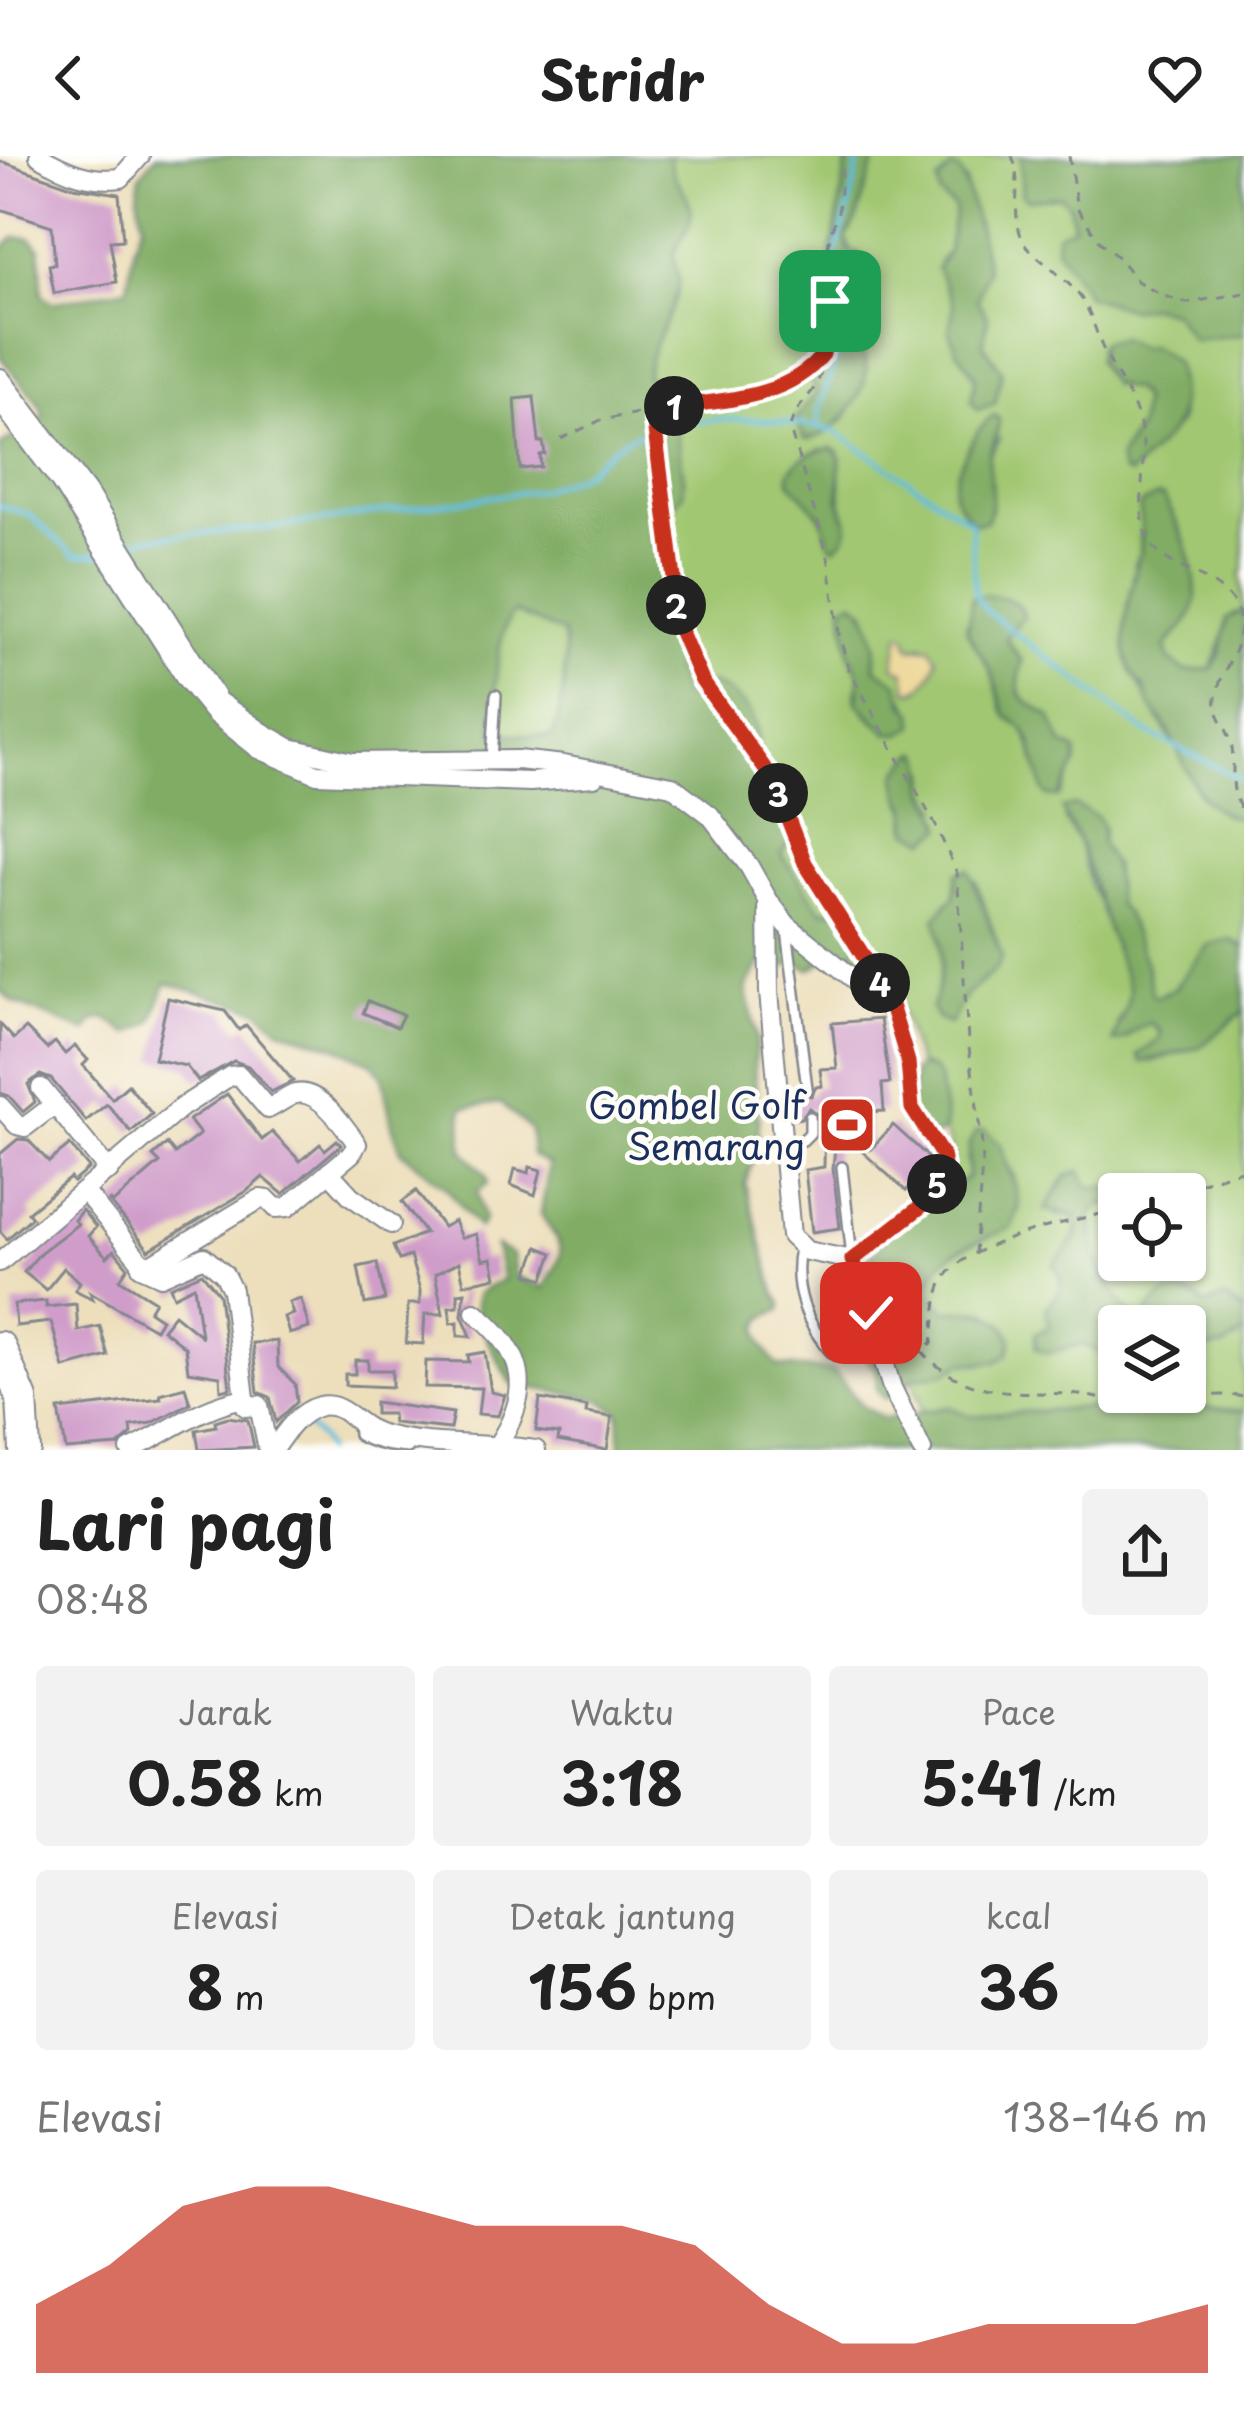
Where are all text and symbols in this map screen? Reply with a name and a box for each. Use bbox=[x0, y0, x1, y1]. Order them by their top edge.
text: Stridr bbox=[540, 38, 704, 119]
icon: back bbox=[36, 45, 102, 111]
icon: heart bbox=[1142, 45, 1208, 111]
pin bbox=[779, 250, 881, 352]
icon: arrive bbox=[797, 268, 863, 334]
pin: 1 bbox=[644, 376, 704, 436]
text: 1 bbox=[666, 381, 682, 431]
pin: 2 bbox=[646, 575, 706, 635]
text: 2 bbox=[664, 580, 688, 630]
pin: 3 bbox=[748, 763, 808, 823]
text: 3 bbox=[767, 768, 789, 818]
pin: 4 bbox=[850, 953, 910, 1013]
text: 4 bbox=[869, 958, 891, 1008]
place label: Gombel Golf Semarang bbox=[588, 1077, 808, 1172]
sports icon: Gombel Golf Semarang bbox=[816, 1094, 878, 1156]
pin: 5 bbox=[907, 1154, 967, 1214]
text: 5 bbox=[926, 1159, 948, 1209]
map controls bbox=[1098, 1173, 1206, 1413]
button: locate bbox=[1098, 1173, 1206, 1281]
pin bbox=[820, 1262, 922, 1364]
icon: check bbox=[838, 1280, 904, 1346]
button: layers bbox=[1098, 1305, 1206, 1413]
text: Lari pagi bbox=[36, 1473, 335, 1572]
button: share bbox=[1082, 1489, 1208, 1615]
text: 08:48 bbox=[36, 1568, 150, 1627]
text: Jarak bbox=[179, 1686, 272, 1736]
text: Waktu bbox=[570, 1686, 674, 1736]
text: Pace bbox=[981, 1686, 1056, 1736]
text: 0.58 bbox=[127, 1736, 263, 1826]
text: 3:18 bbox=[560, 1736, 684, 1826]
text: 5:41 bbox=[920, 1736, 1043, 1826]
text: km bbox=[263, 1767, 324, 1817]
text: /km bbox=[1043, 1767, 1117, 1817]
text: Elevasi bbox=[172, 1890, 279, 1940]
text: Detak jantung bbox=[508, 1890, 736, 1940]
text: kcal bbox=[986, 1890, 1052, 1940]
text: 8 bbox=[186, 1940, 224, 2030]
text: 156 bbox=[528, 1940, 637, 2030]
text: 36 bbox=[978, 1940, 1059, 2030]
text: m bbox=[224, 1971, 264, 2021]
text: bpm bbox=[637, 1971, 716, 2021]
text: Elevasi bbox=[36, 2086, 163, 2145]
text: 138–146 m bbox=[1003, 2086, 1208, 2145]

